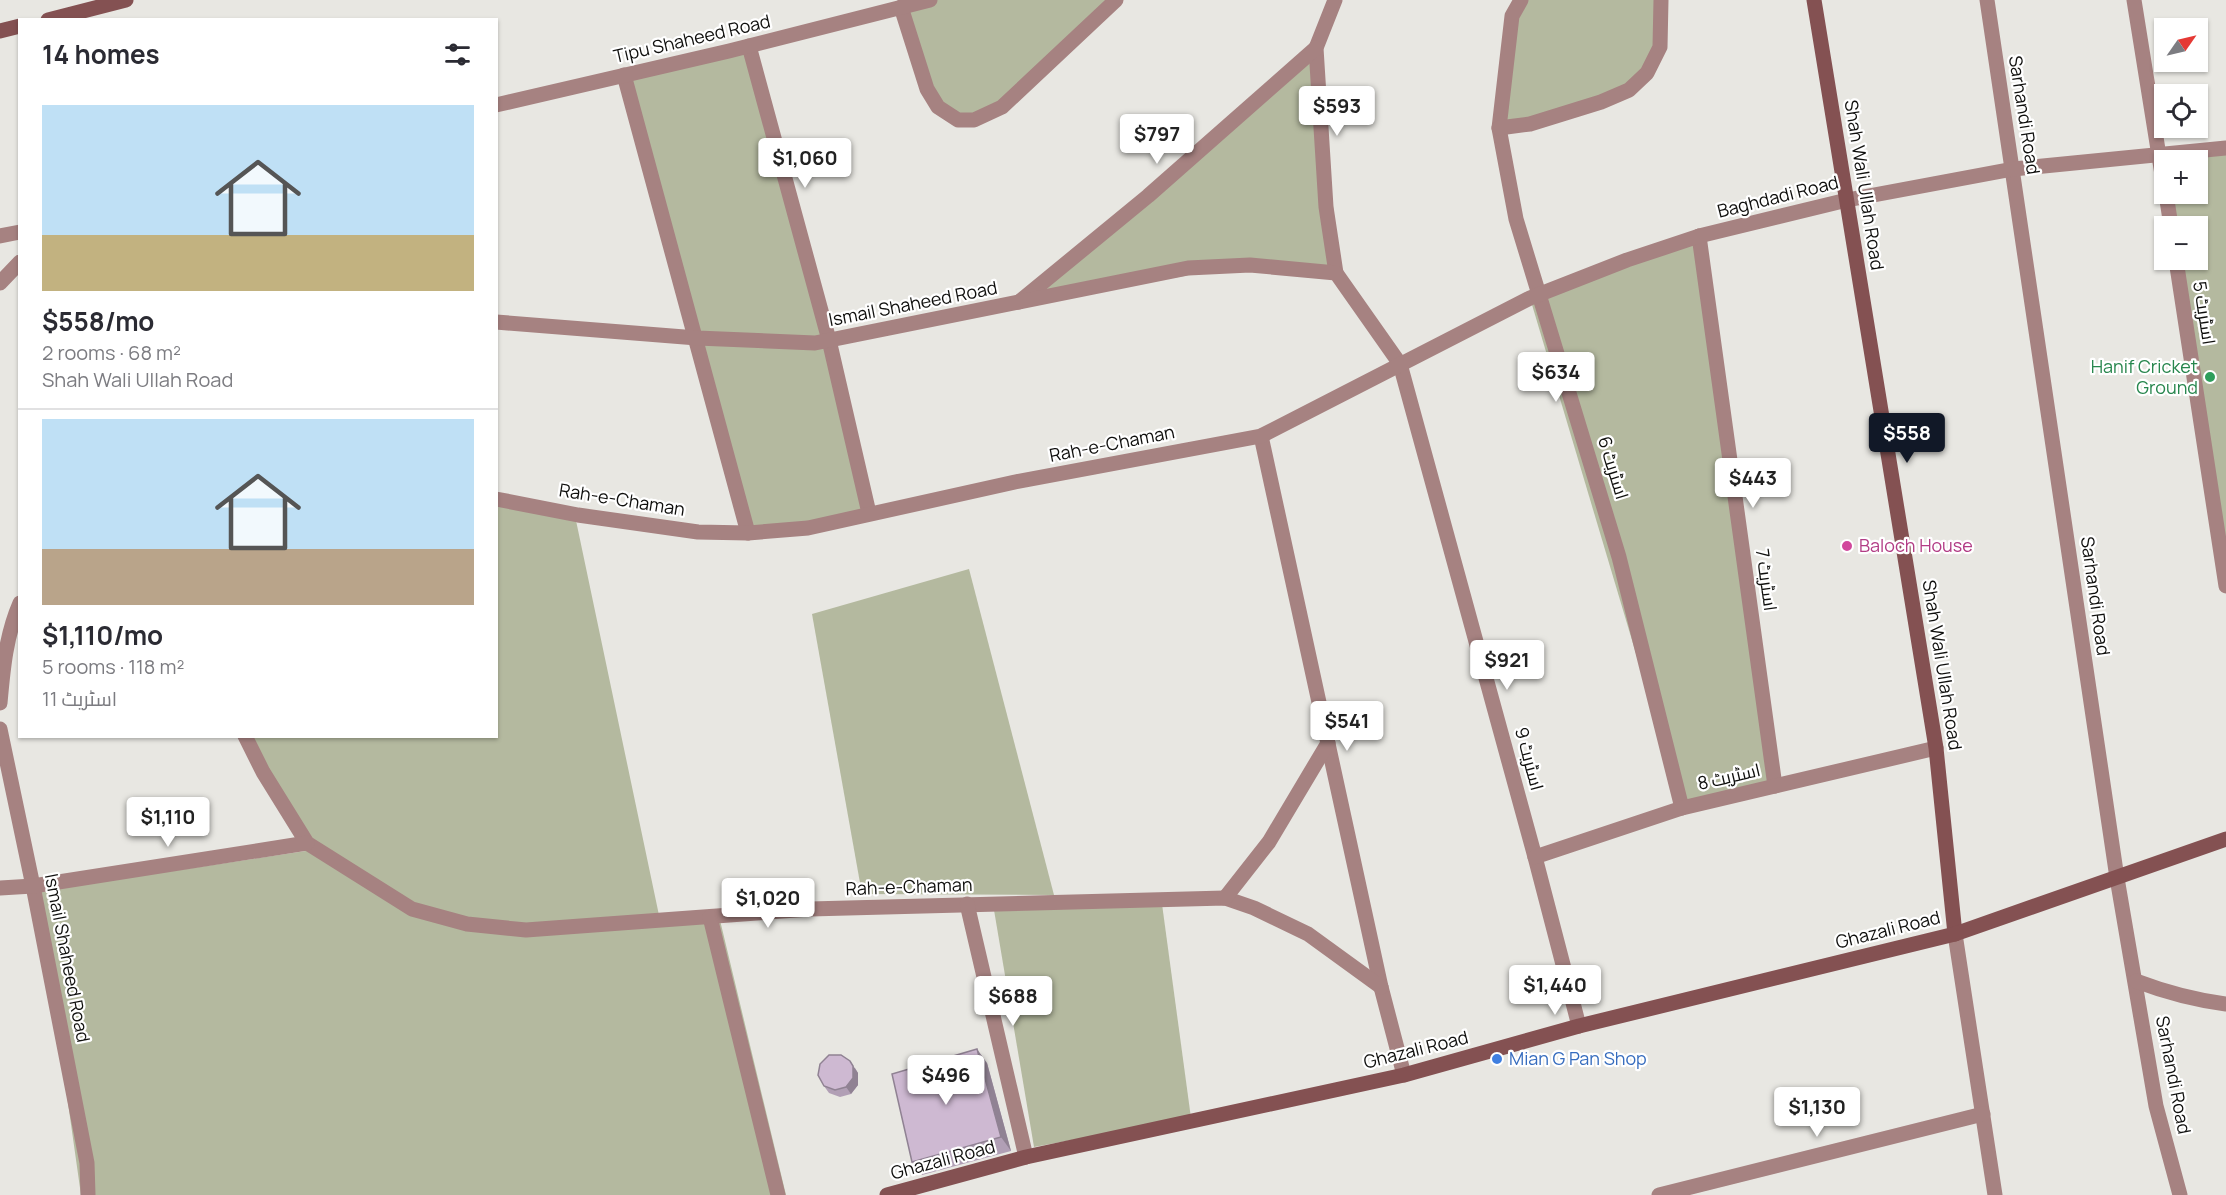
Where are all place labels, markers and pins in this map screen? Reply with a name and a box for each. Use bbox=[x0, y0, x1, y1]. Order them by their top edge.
pin: $593 bbox=[1301, 86, 1373, 137]
pin: $797 bbox=[1121, 114, 1193, 165]
pin: $1,060 bbox=[756, 138, 854, 189]
pin: $634 bbox=[1520, 352, 1592, 403]
place label: Hanif Cricket Ground bbox=[2091, 354, 2198, 399]
marker: Hanif Cricket Ground bbox=[2203, 370, 2217, 384]
pin: $558 bbox=[1871, 413, 1943, 464]
pin: $443 bbox=[1717, 458, 1789, 509]
place label: Baloch House bbox=[1859, 533, 1973, 557]
marker: Baloch House bbox=[1840, 539, 1854, 553]
pin: $921 bbox=[1471, 640, 1543, 691]
pin: $541 bbox=[1311, 701, 1383, 752]
pin: $1,110 bbox=[119, 797, 217, 848]
pin: $1,020 bbox=[719, 878, 817, 929]
pin: $1,440 bbox=[1506, 965, 1604, 1016]
pin: $688 bbox=[977, 976, 1049, 1027]
place label: Mian G Pan Shop bbox=[1509, 1046, 1647, 1070]
marker: Mian G Pan Shop bbox=[1490, 1052, 1504, 1066]
pin: $496 bbox=[910, 1055, 982, 1106]
pin: $1,130 bbox=[1768, 1087, 1866, 1138]

